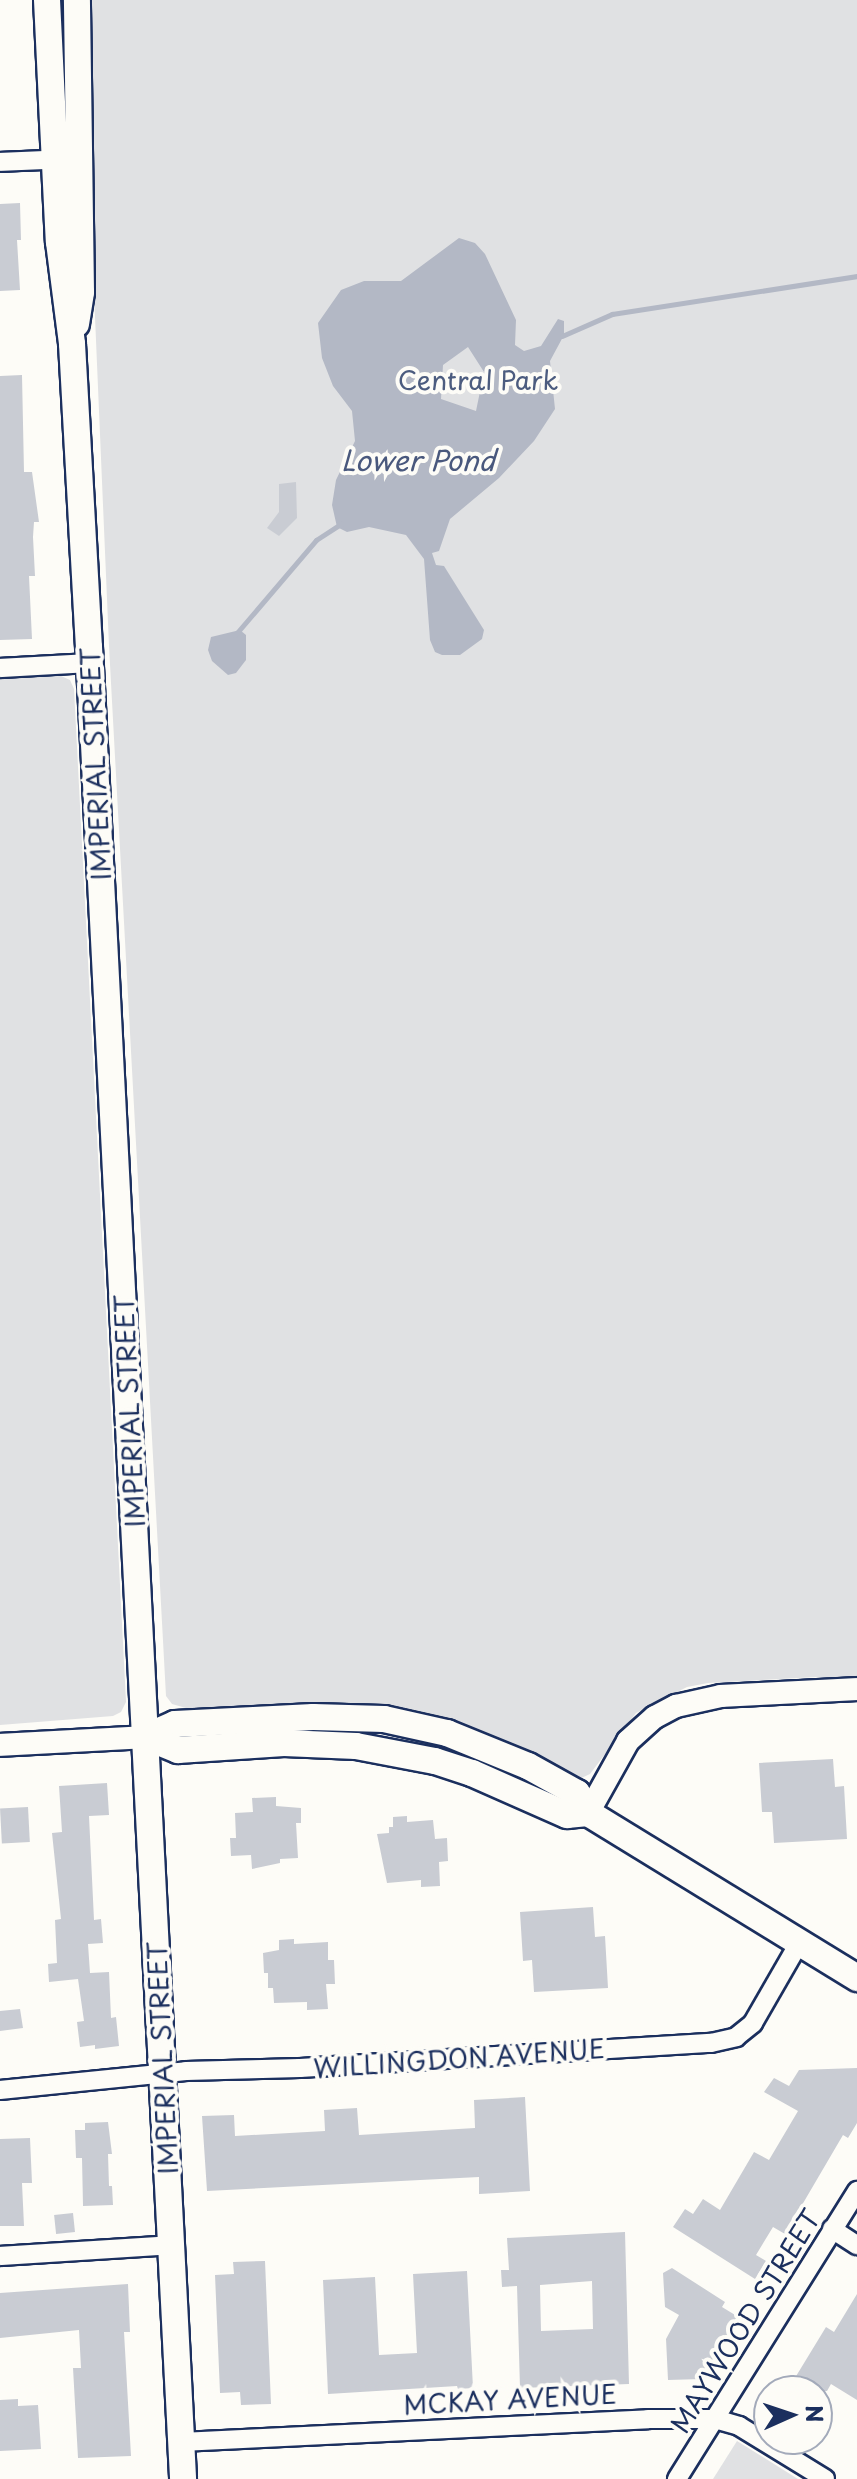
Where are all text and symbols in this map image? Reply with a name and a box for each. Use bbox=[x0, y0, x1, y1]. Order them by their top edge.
park label: Central Park bbox=[398, 364, 558, 396]
water label: Lower Pond bbox=[342, 443, 494, 477]
street label: IMPERIAL STREET bbox=[73, 645, 117, 883]
street label: IMPERIAL STREET bbox=[107, 1292, 151, 1530]
street label: IMPERIAL STREET bbox=[140, 1939, 184, 2177]
street label: WILLINGDON AVENUE bbox=[313, 2032, 605, 2084]
street label: MAYWOOD STREET bbox=[663, 2202, 827, 2440]
north arrow bbox=[753, 2375, 833, 2455]
street label: MCKAY AVENUE bbox=[403, 2378, 617, 2420]
text: N bbox=[799, 2404, 832, 2423]

